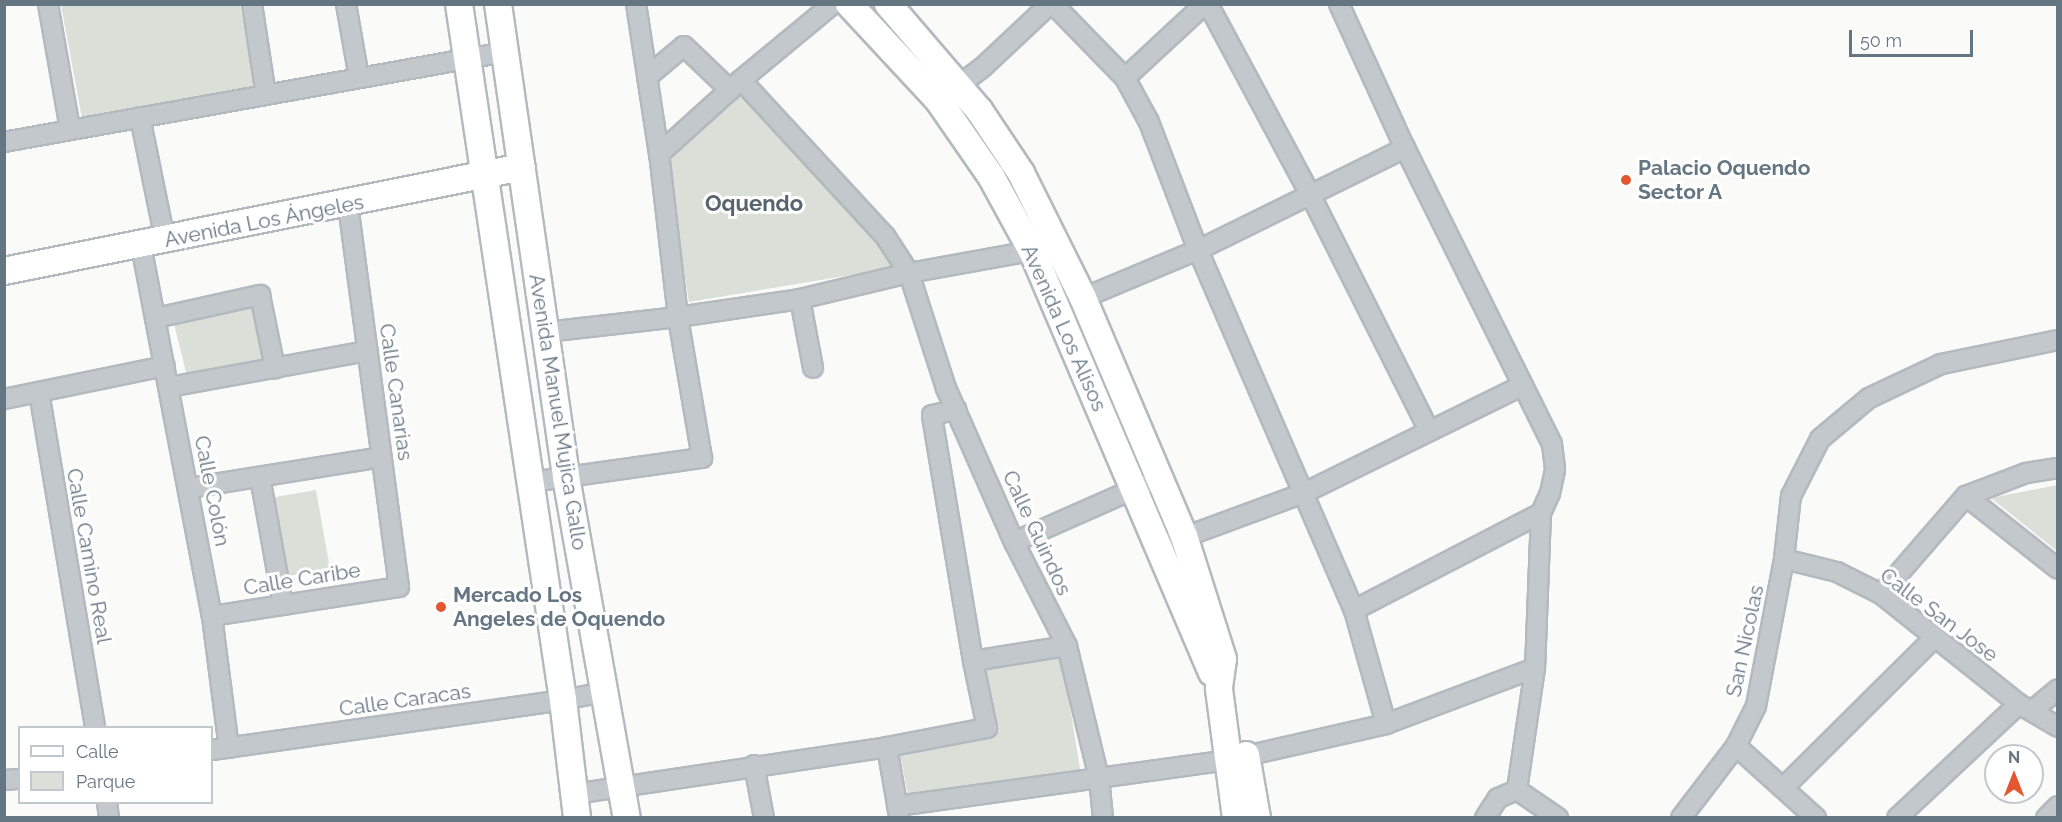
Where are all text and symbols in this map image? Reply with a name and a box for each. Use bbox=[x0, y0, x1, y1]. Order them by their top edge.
scale bar bbox=[1852, 18, 1976, 56]
text: 50 m bbox=[1860, 30, 1902, 51]
place label: Palacio Oquendo Sector A bbox=[1638, 155, 1810, 205]
marker: Palacio Oquendo Sector A bbox=[1619, 173, 1633, 187]
street label: Avenida Los Ángeles bbox=[162, 189, 366, 253]
district label: Oquendo bbox=[705, 191, 803, 217]
street label: Avenida Los Alisos bbox=[1016, 240, 1112, 416]
street label: Avenida Manuel Mujica Gallo bbox=[524, 272, 592, 552]
street label: Calle Canarias bbox=[374, 322, 418, 462]
street label: Calle Colón bbox=[189, 433, 235, 549]
street label: Calle Camino Real bbox=[61, 466, 117, 646]
street label: Calle Guindos bbox=[997, 467, 1077, 599]
street label: Calle Caribe bbox=[242, 557, 362, 601]
street label: Calle San Jose bbox=[1875, 562, 2003, 668]
place label: Mercado Los Angeles de Oquendo bbox=[453, 582, 665, 632]
street label: San Nicolas bbox=[1721, 583, 1769, 699]
marker: Mercado Los Angeles de Oquendo bbox=[434, 600, 448, 614]
street label: Calle Caracas bbox=[338, 678, 472, 722]
legend bbox=[18, 726, 213, 804]
text: Calle bbox=[76, 741, 119, 762]
north arrow bbox=[1984, 744, 2044, 804]
text: N bbox=[2008, 748, 2020, 767]
text: Parque bbox=[76, 771, 135, 792]

